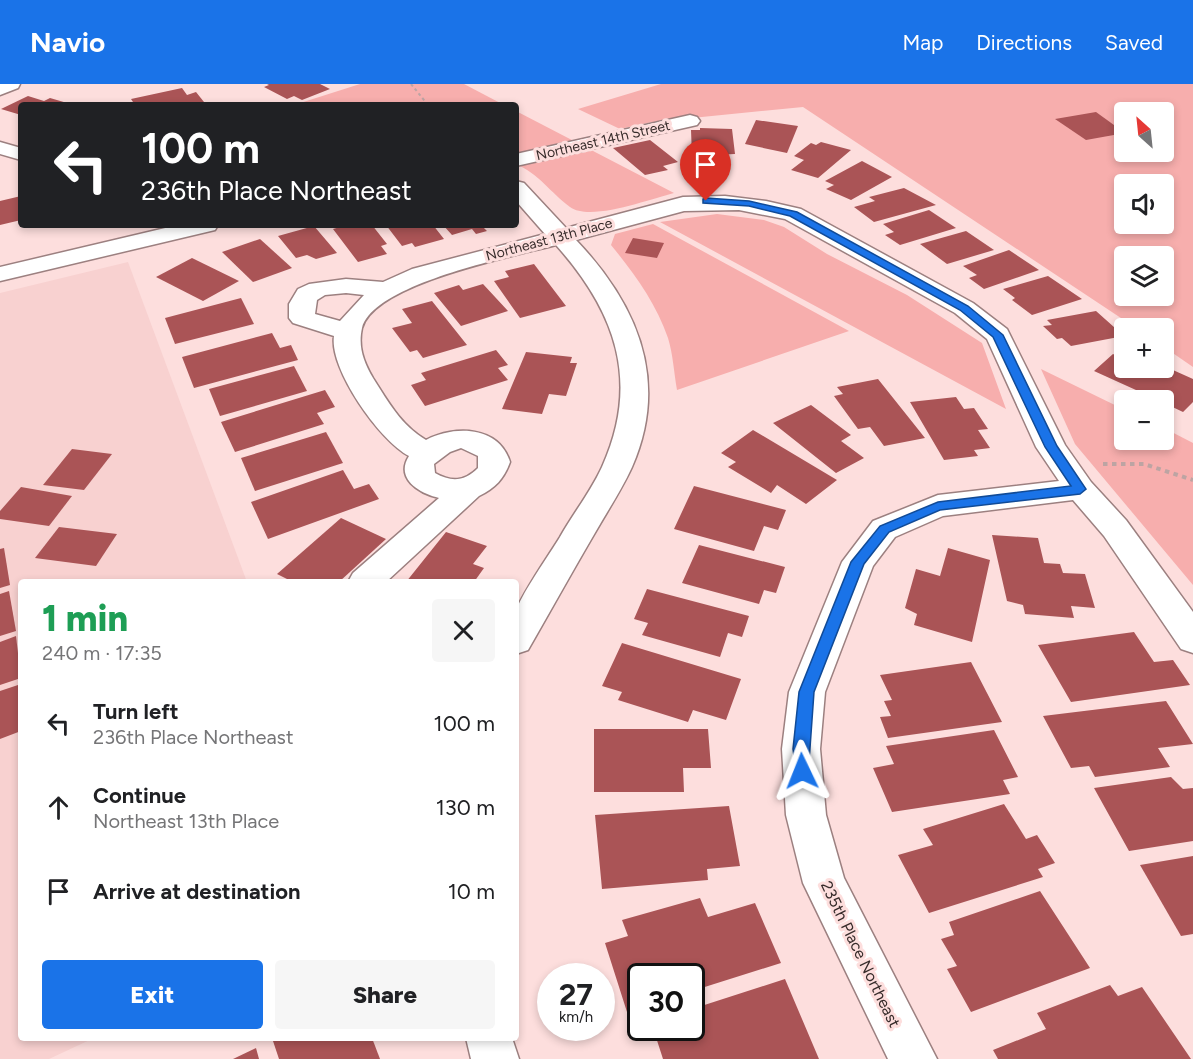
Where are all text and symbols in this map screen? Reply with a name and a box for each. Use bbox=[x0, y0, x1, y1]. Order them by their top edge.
text: Navio bbox=[30, 25, 105, 59]
text: Map bbox=[902, 30, 943, 55]
text: Directions bbox=[976, 30, 1072, 55]
text: Saved bbox=[1105, 30, 1163, 55]
north arrow bbox=[1114, 102, 1174, 162]
map controls bbox=[1114, 102, 1174, 450]
street label: Northeast 14th Street bbox=[534, 117, 672, 164]
text: 100 m bbox=[141, 123, 260, 174]
icon: left bbox=[42, 126, 120, 204]
pin bbox=[680, 139, 731, 201]
icon: arrive bbox=[689, 148, 722, 181]
text: 236th Place Northeast bbox=[141, 174, 412, 207]
button: sound bbox=[1114, 174, 1174, 234]
street label: Northeast 13th Place bbox=[484, 214, 615, 265]
button: layers bbox=[1114, 246, 1174, 306]
button: + bbox=[1114, 318, 1174, 378]
button: − bbox=[1114, 390, 1174, 450]
text: 1 min bbox=[42, 597, 128, 640]
button: close bbox=[432, 599, 495, 662]
text: 240 m · 17:35 bbox=[42, 641, 162, 665]
text: Turn left bbox=[93, 698, 179, 725]
icon: left bbox=[42, 707, 75, 740]
text: 100 m bbox=[434, 710, 495, 737]
text: 236th Place Northeast bbox=[93, 725, 293, 749]
position arrow bbox=[770, 739, 834, 803]
text: Continue bbox=[93, 782, 186, 809]
icon: ahead bbox=[42, 791, 75, 824]
text: 130 m bbox=[436, 794, 495, 821]
text: Northeast 13th Place bbox=[93, 809, 279, 833]
icon: arrive bbox=[42, 875, 75, 908]
text: Arrive at destination bbox=[93, 878, 301, 905]
text: 10 m bbox=[448, 878, 495, 905]
street label: 235th Place Northeast bbox=[817, 878, 904, 1031]
button: Exit bbox=[42, 960, 263, 1029]
button: Share bbox=[275, 960, 495, 1029]
speed limit sign: 30 bbox=[627, 963, 705, 1041]
text: 27 bbox=[559, 976, 593, 1013]
text: km/h bbox=[559, 1008, 593, 1026]

